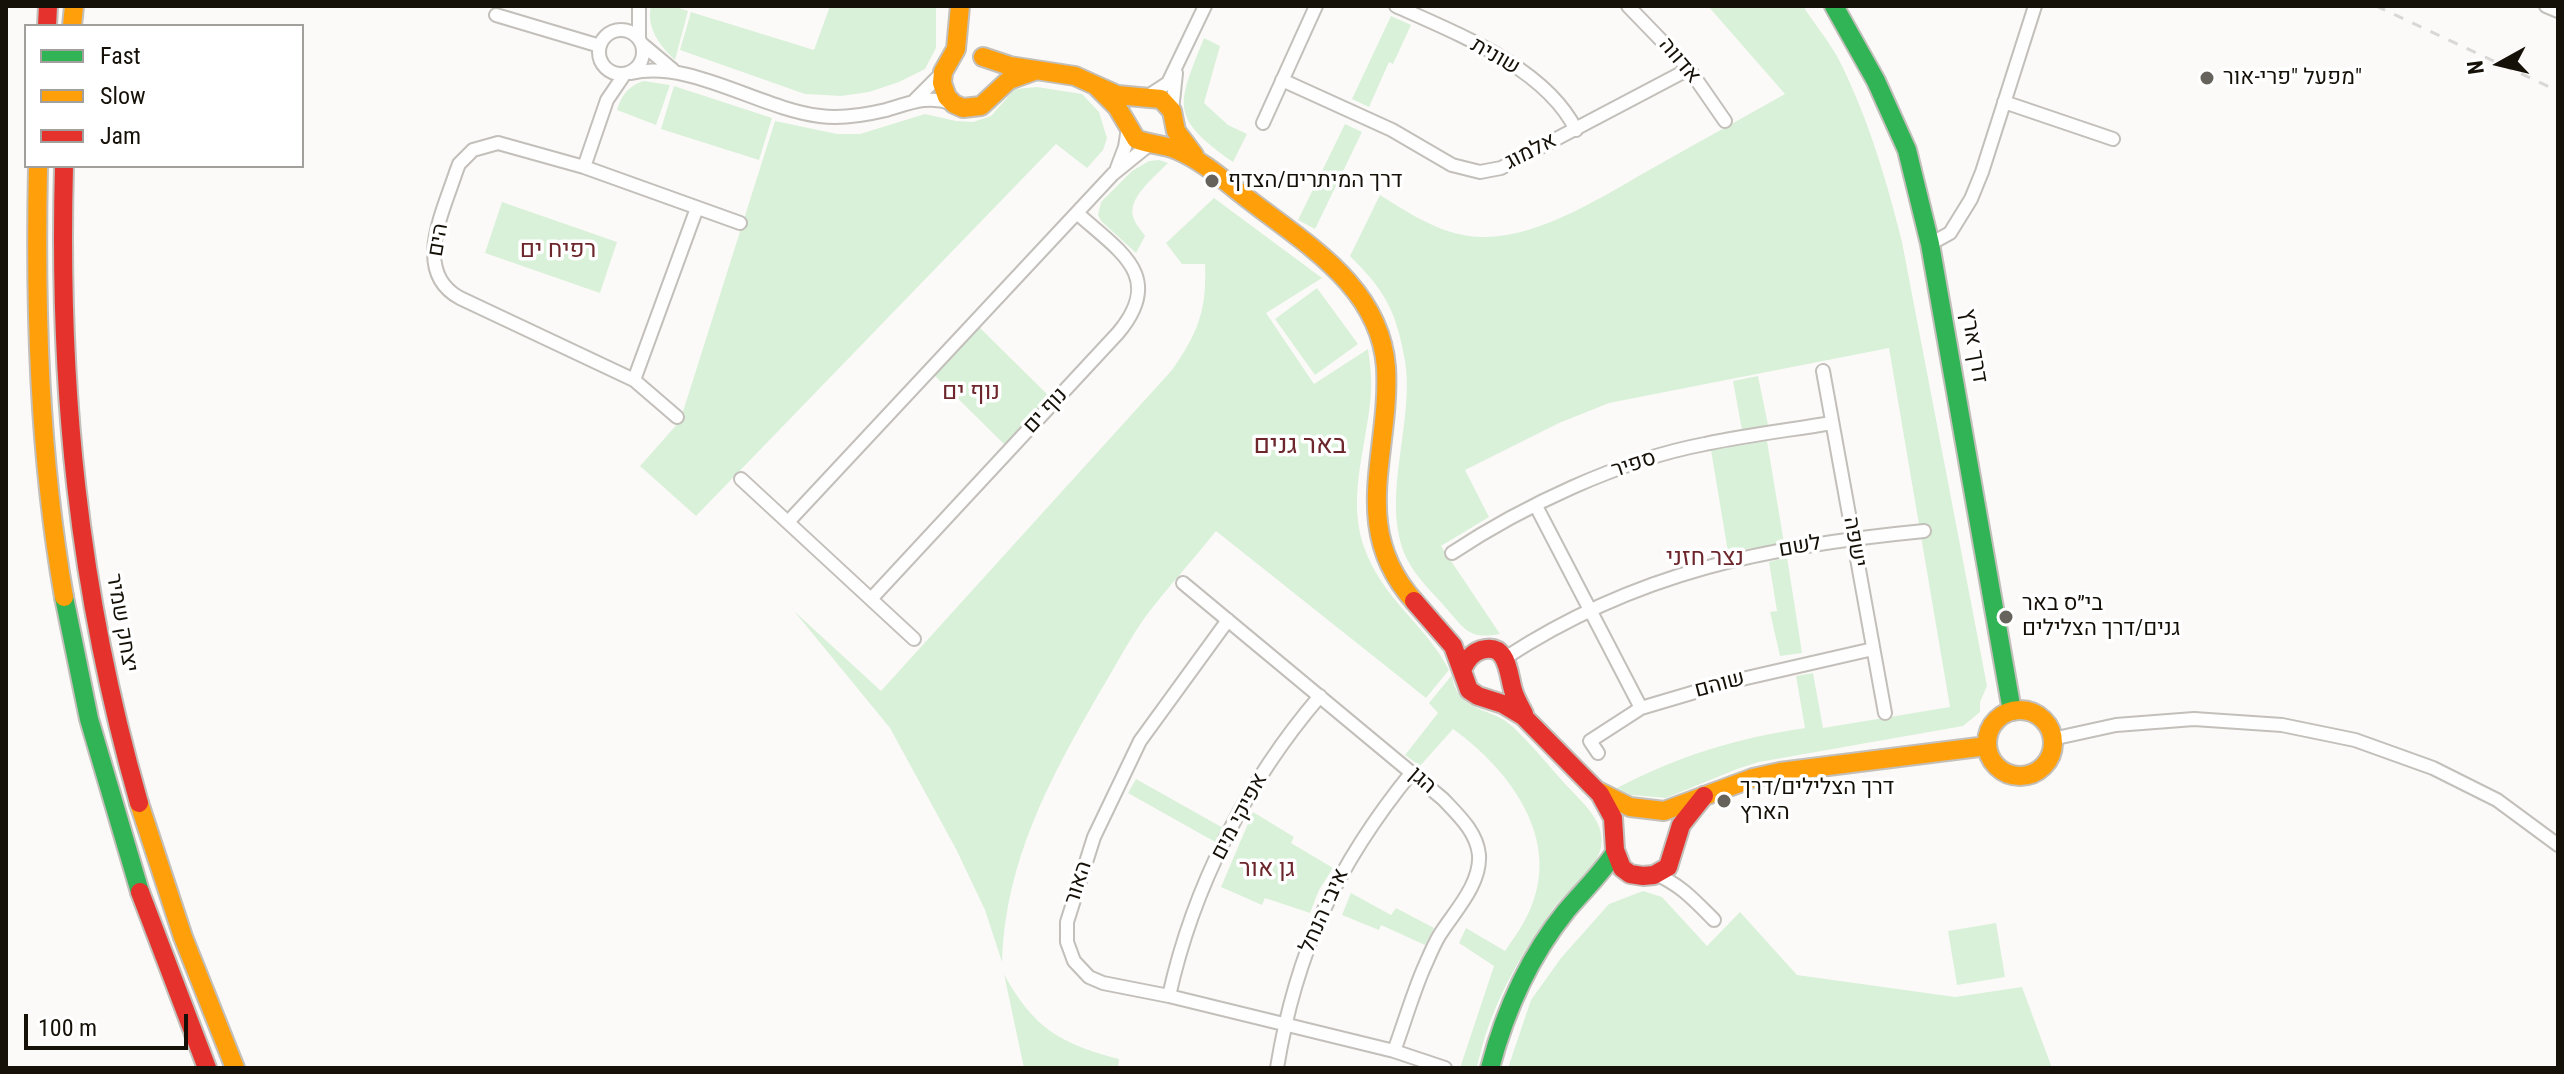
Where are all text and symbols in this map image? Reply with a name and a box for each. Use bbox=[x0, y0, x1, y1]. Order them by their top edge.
legend bbox=[24, 24, 304, 168]
north arrow bbox=[2460, 24, 2540, 104]
street label: שונית bbox=[1466, 32, 1524, 82]
street label: אדווה bbox=[1652, 33, 1706, 89]
text: Fast bbox=[100, 42, 141, 70]
text: N bbox=[2462, 59, 2489, 76]
place label: מפעל "פרי-אור" bbox=[2223, 65, 2362, 91]
marker: מפעל "פרי-אור" bbox=[2198, 69, 2216, 87]
text: Slow bbox=[100, 82, 146, 110]
text: Jam bbox=[100, 122, 141, 150]
street label: אלמוג bbox=[1501, 128, 1561, 176]
place label: דרך המיתרים/הצדף bbox=[1228, 168, 1403, 194]
marker: דרך המיתרים/הצדף bbox=[1203, 172, 1221, 190]
street label: הים bbox=[423, 221, 455, 259]
district label: רפיח ים bbox=[520, 237, 596, 265]
street label: דרך ארץ bbox=[1953, 307, 1993, 385]
district label: נוף ים bbox=[942, 379, 1000, 407]
street label: נוף ים bbox=[1018, 383, 1074, 439]
district label: באר גנים bbox=[1254, 430, 1346, 462]
street label: ספיר bbox=[1608, 445, 1660, 485]
street label: ישפה bbox=[1837, 515, 1871, 569]
street label: לשם bbox=[1777, 530, 1823, 564]
district label: נצר חזני bbox=[1666, 545, 1744, 573]
street label: יצחק שמיר bbox=[99, 572, 143, 674]
place label: בי״ס באר גנים/דרך הצלילים bbox=[2022, 591, 2180, 642]
marker: בי״ס באר גנים/דרך הצלילים bbox=[1997, 608, 2015, 626]
street label: שוהם bbox=[1692, 666, 1748, 704]
street label: הגן bbox=[1403, 762, 1441, 800]
street label: אפיקי מים bbox=[1206, 769, 1274, 865]
place label: דרך הצלילים/דרך הארץ bbox=[1740, 775, 1894, 826]
marker: דרך הצלילים/דרך הארץ bbox=[1715, 792, 1733, 810]
district label: גן אור bbox=[1239, 856, 1295, 884]
street label: האור bbox=[1060, 858, 1098, 908]
street label: איבי הנחל bbox=[1295, 865, 1355, 957]
scale bar bbox=[28, 998, 192, 1048]
text: 100 m bbox=[38, 1014, 97, 1042]

